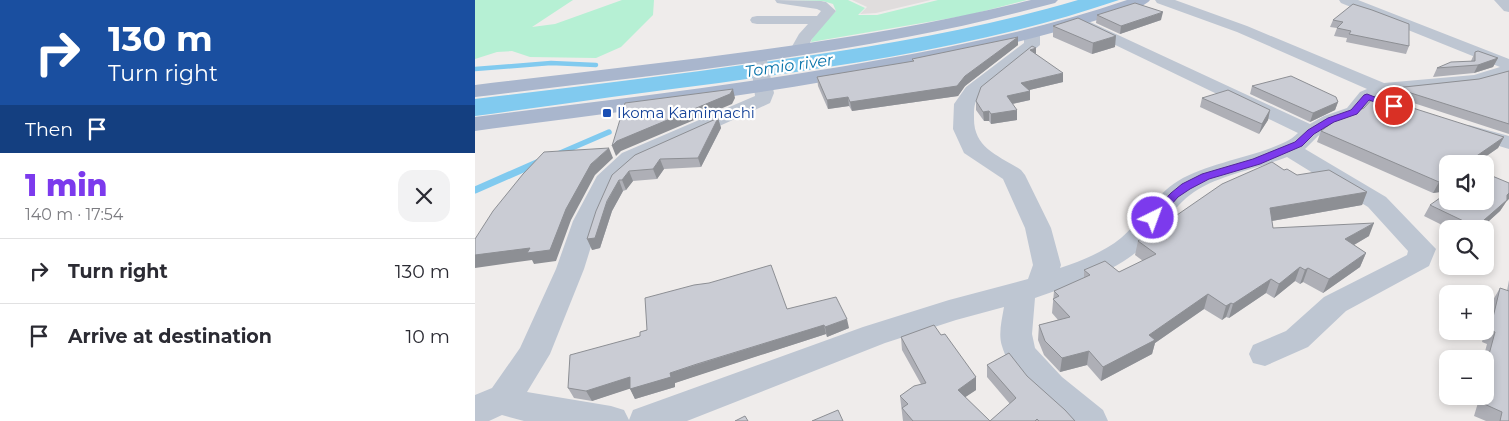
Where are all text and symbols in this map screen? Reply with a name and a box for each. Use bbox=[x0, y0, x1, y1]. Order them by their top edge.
text: 130 m bbox=[108, 17, 213, 60]
icon: right bbox=[25, 20, 90, 85]
water label: Tomio river bbox=[744, 50, 835, 81]
text: Turn right bbox=[108, 60, 218, 87]
pin bbox=[1373, 85, 1415, 127]
icon: arrive bbox=[1380, 92, 1408, 120]
place label: Ikoma Kamimachi bbox=[617, 103, 755, 122]
marker: Ikoma Kamimachi bbox=[601, 107, 613, 119]
icon: arrive bbox=[83, 115, 111, 143]
text: Then bbox=[25, 118, 73, 141]
map controls bbox=[1439, 155, 1494, 405]
button: sound bbox=[1439, 155, 1494, 210]
text: 1 min bbox=[25, 167, 108, 204]
button: close bbox=[398, 170, 450, 222]
position arrow bbox=[1126, 191, 1178, 243]
text: 140 m · 17:54 bbox=[25, 205, 123, 224]
button: search bbox=[1439, 220, 1494, 275]
icon: right bbox=[25, 257, 53, 285]
text: Turn right bbox=[68, 260, 168, 283]
text: 130 m bbox=[395, 260, 450, 283]
button: + bbox=[1439, 285, 1494, 340]
icon: arrive bbox=[25, 322, 53, 350]
text: Arrive at destination bbox=[68, 325, 272, 348]
text: 10 m bbox=[405, 325, 450, 348]
button: − bbox=[1439, 350, 1494, 405]

